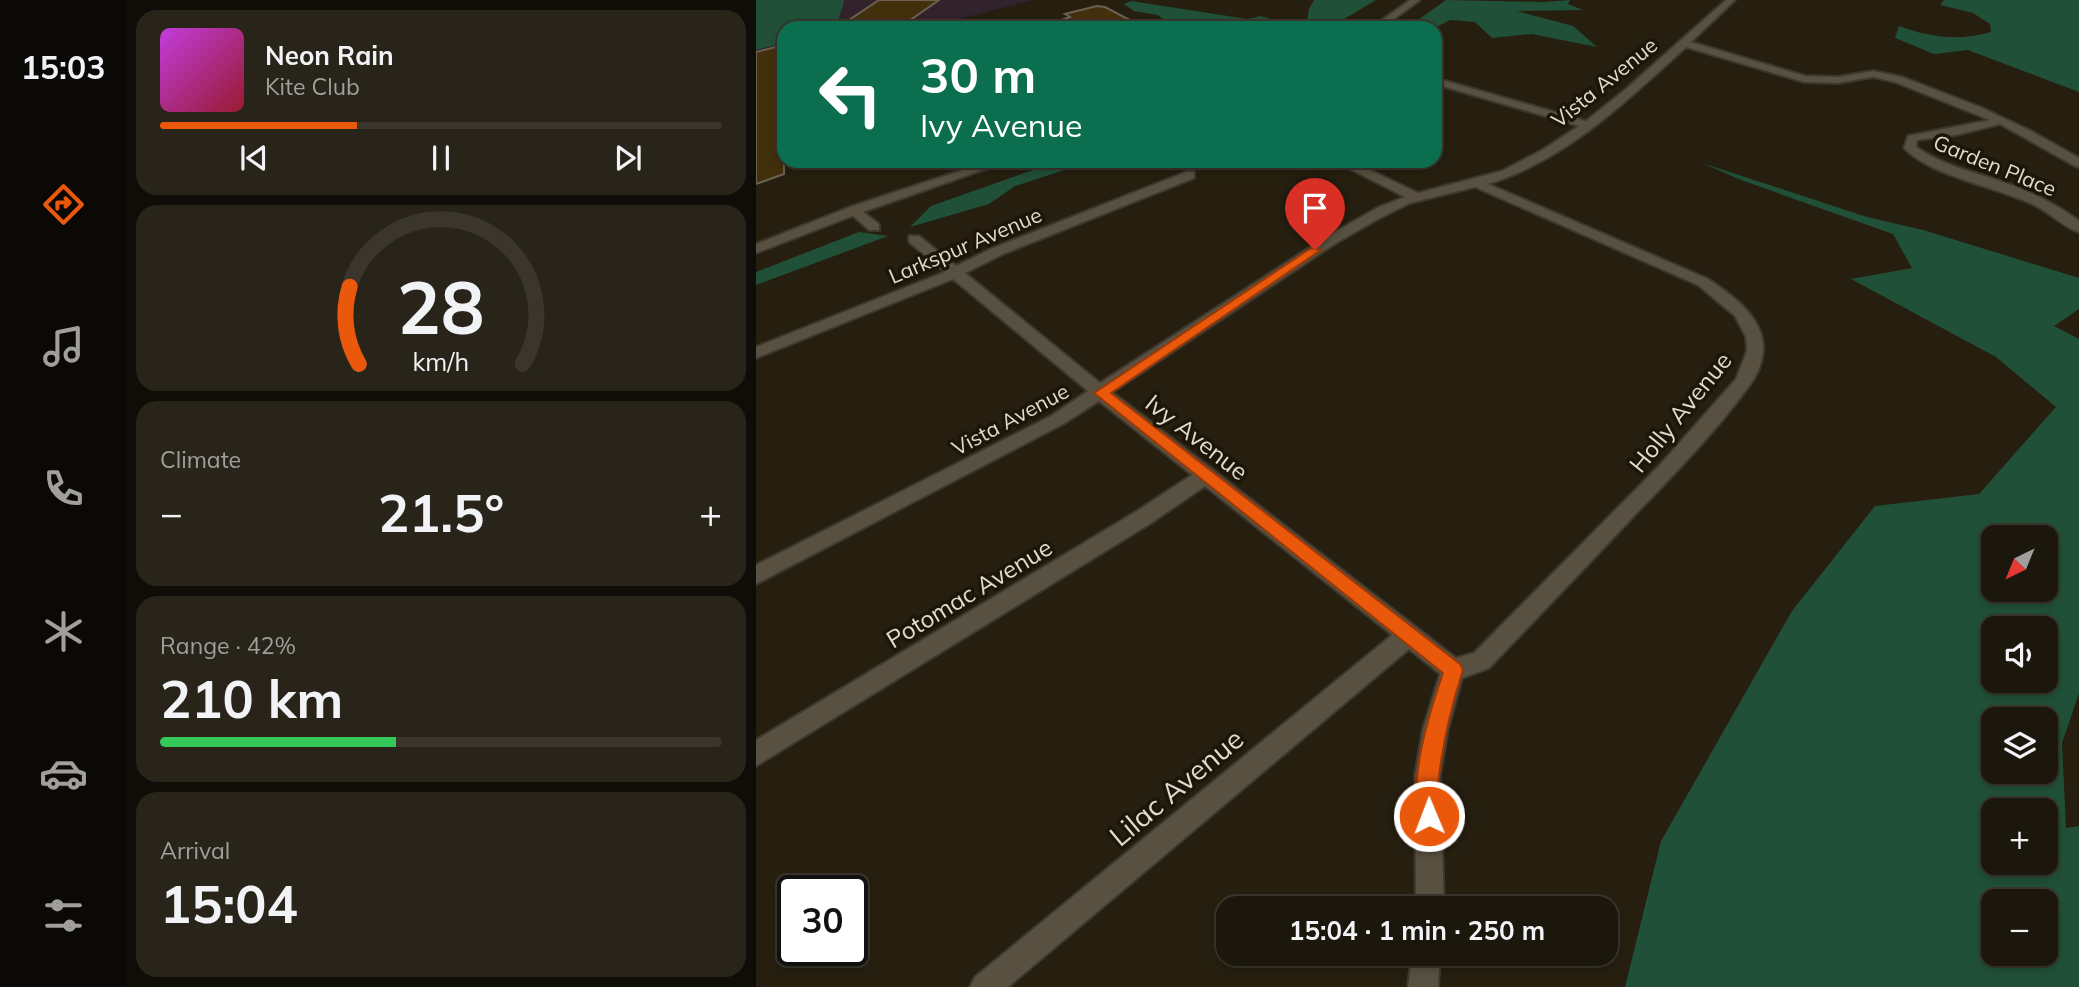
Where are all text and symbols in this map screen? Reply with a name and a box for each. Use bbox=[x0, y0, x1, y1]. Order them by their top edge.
street label: Vista Avenue bbox=[1546, 31, 1662, 133]
text: Neon Rain bbox=[265, 39, 394, 72]
text: 30 m bbox=[920, 44, 1036, 105]
text: 15:03 bbox=[21, 47, 105, 87]
icon: left bbox=[805, 49, 896, 140]
text: Kite Club bbox=[265, 72, 360, 101]
text: Ivy Avenue bbox=[920, 105, 1082, 145]
street label: Garden Place bbox=[1930, 129, 2060, 201]
icon: previous bbox=[235, 139, 273, 177]
icon: pause bbox=[422, 139, 460, 177]
icon: next bbox=[609, 139, 647, 177]
pin bbox=[1285, 178, 1345, 250]
icon: directions bbox=[39, 180, 88, 229]
icon: arrive bbox=[1296, 189, 1334, 227]
street label: Larkspur Avenue bbox=[885, 201, 1045, 289]
text: 28 bbox=[397, 262, 485, 353]
icon: music bbox=[39, 322, 88, 371]
text: km/h bbox=[413, 346, 469, 377]
street label: Holly Avenue bbox=[1622, 346, 1738, 478]
street label: Vista Avenue bbox=[947, 377, 1073, 461]
street label: Ivy Avenue bbox=[1140, 388, 1254, 486]
text: Climate bbox=[160, 445, 241, 474]
icon: phone bbox=[39, 464, 88, 513]
text: 21.5° bbox=[378, 480, 504, 545]
text: − bbox=[160, 489, 183, 537]
text: + bbox=[699, 489, 722, 537]
north arrow bbox=[1981, 525, 2058, 602]
map controls bbox=[1981, 525, 2058, 966]
street label: Potomac Avenue bbox=[881, 532, 1057, 654]
icon: climate bbox=[39, 607, 88, 656]
button: sound bbox=[1981, 616, 2058, 693]
text: Range · 42% bbox=[160, 631, 296, 660]
text: 210 km bbox=[160, 666, 343, 731]
button: layers bbox=[1981, 707, 2058, 784]
street label: Lilac Avenue bbox=[1102, 721, 1250, 853]
icon: car bbox=[39, 749, 88, 798]
position arrow bbox=[1392, 779, 1466, 853]
button: + bbox=[1981, 798, 2058, 875]
text: Arrival bbox=[160, 836, 230, 865]
text: 15:04 bbox=[160, 871, 298, 936]
speed limit sign: 30 bbox=[777, 875, 868, 966]
button: − bbox=[1981, 889, 2058, 966]
icon: filters bbox=[39, 891, 88, 940]
text: 15:04 · 1 min · 250 m bbox=[1289, 914, 1545, 947]

